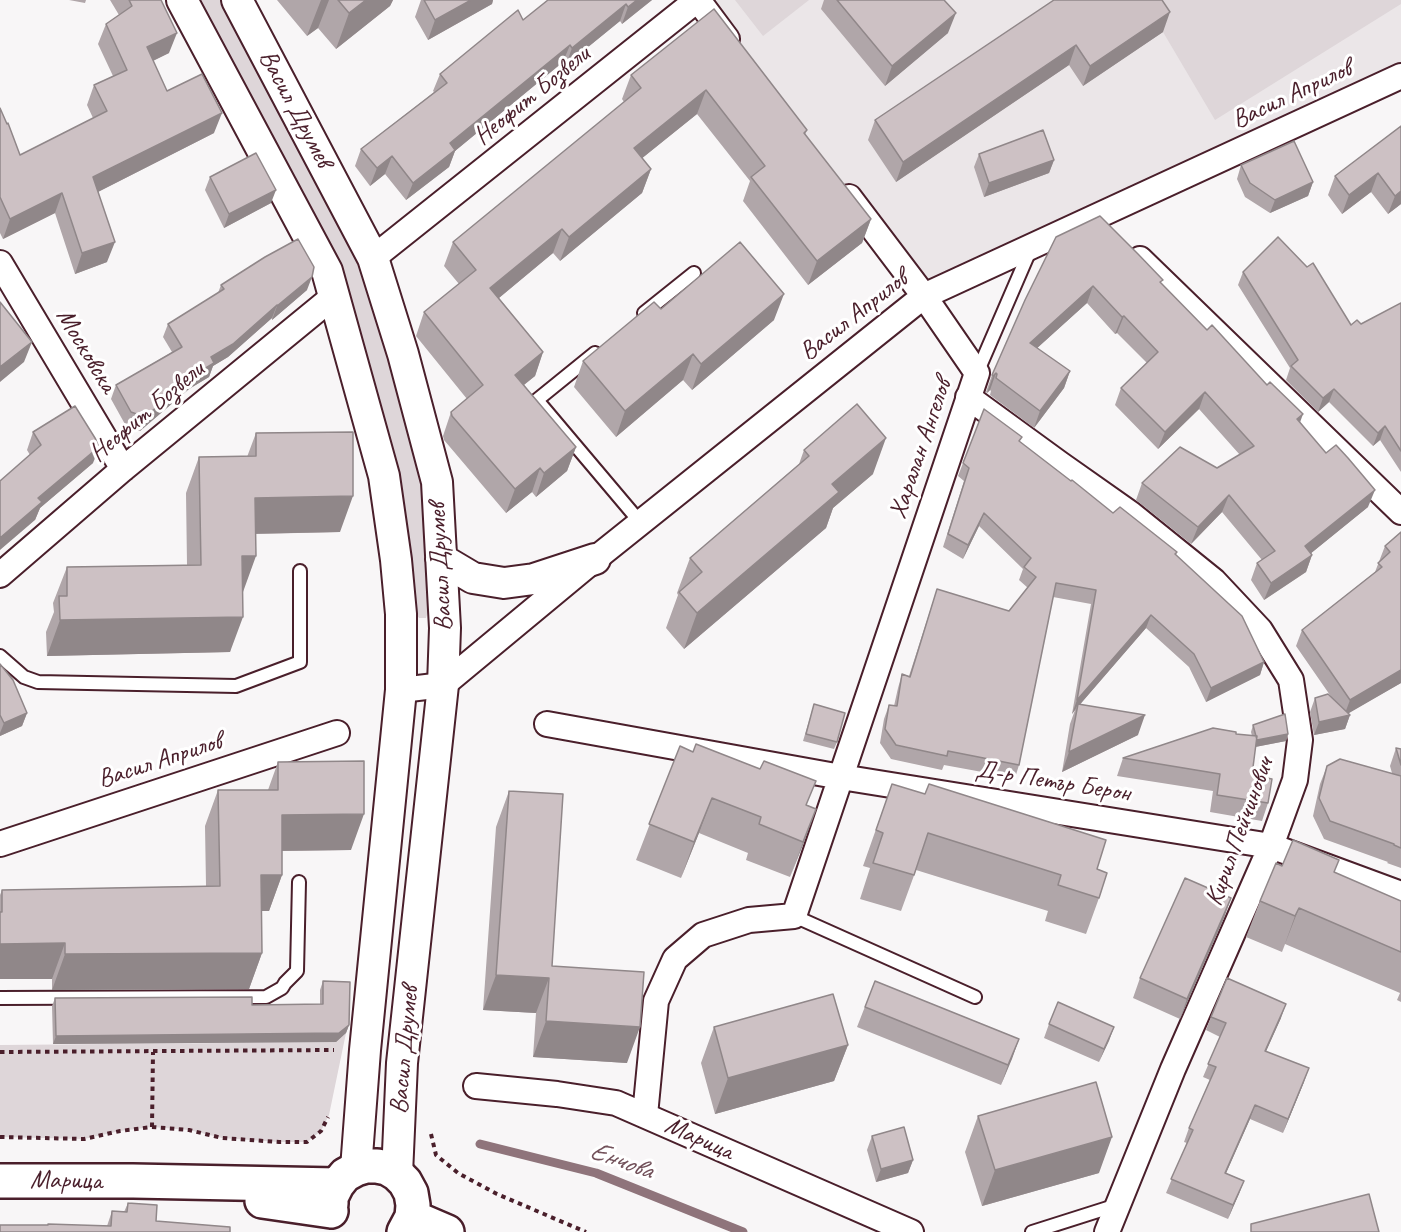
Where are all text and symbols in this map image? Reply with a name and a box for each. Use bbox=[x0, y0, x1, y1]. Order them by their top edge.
street label: Неофит Бозвели bbox=[468, 40, 596, 152]
street label: Васил Друмев bbox=[251, 45, 339, 173]
street label: Васил Априлов bbox=[1227, 54, 1357, 136]
street label: Васил Априлов bbox=[794, 264, 914, 368]
street label: Московска bbox=[49, 303, 123, 399]
street label: Неофит Бозвели bbox=[83, 355, 211, 469]
street label: Харалан Ангелов bbox=[883, 375, 959, 523]
street label: Васил Друмев bbox=[422, 502, 460, 632]
street label: Васил Априлов bbox=[94, 726, 226, 796]
street label: Д-р Петър Берон bbox=[973, 754, 1133, 810]
street label: Кирил Пейчинович bbox=[1199, 754, 1281, 910]
street label: Васил Друмев bbox=[384, 985, 426, 1115]
street label: Марица bbox=[660, 1110, 738, 1168]
water label: Енчова bbox=[585, 1135, 657, 1187]
street label: Марица bbox=[30, 1165, 102, 1197]

